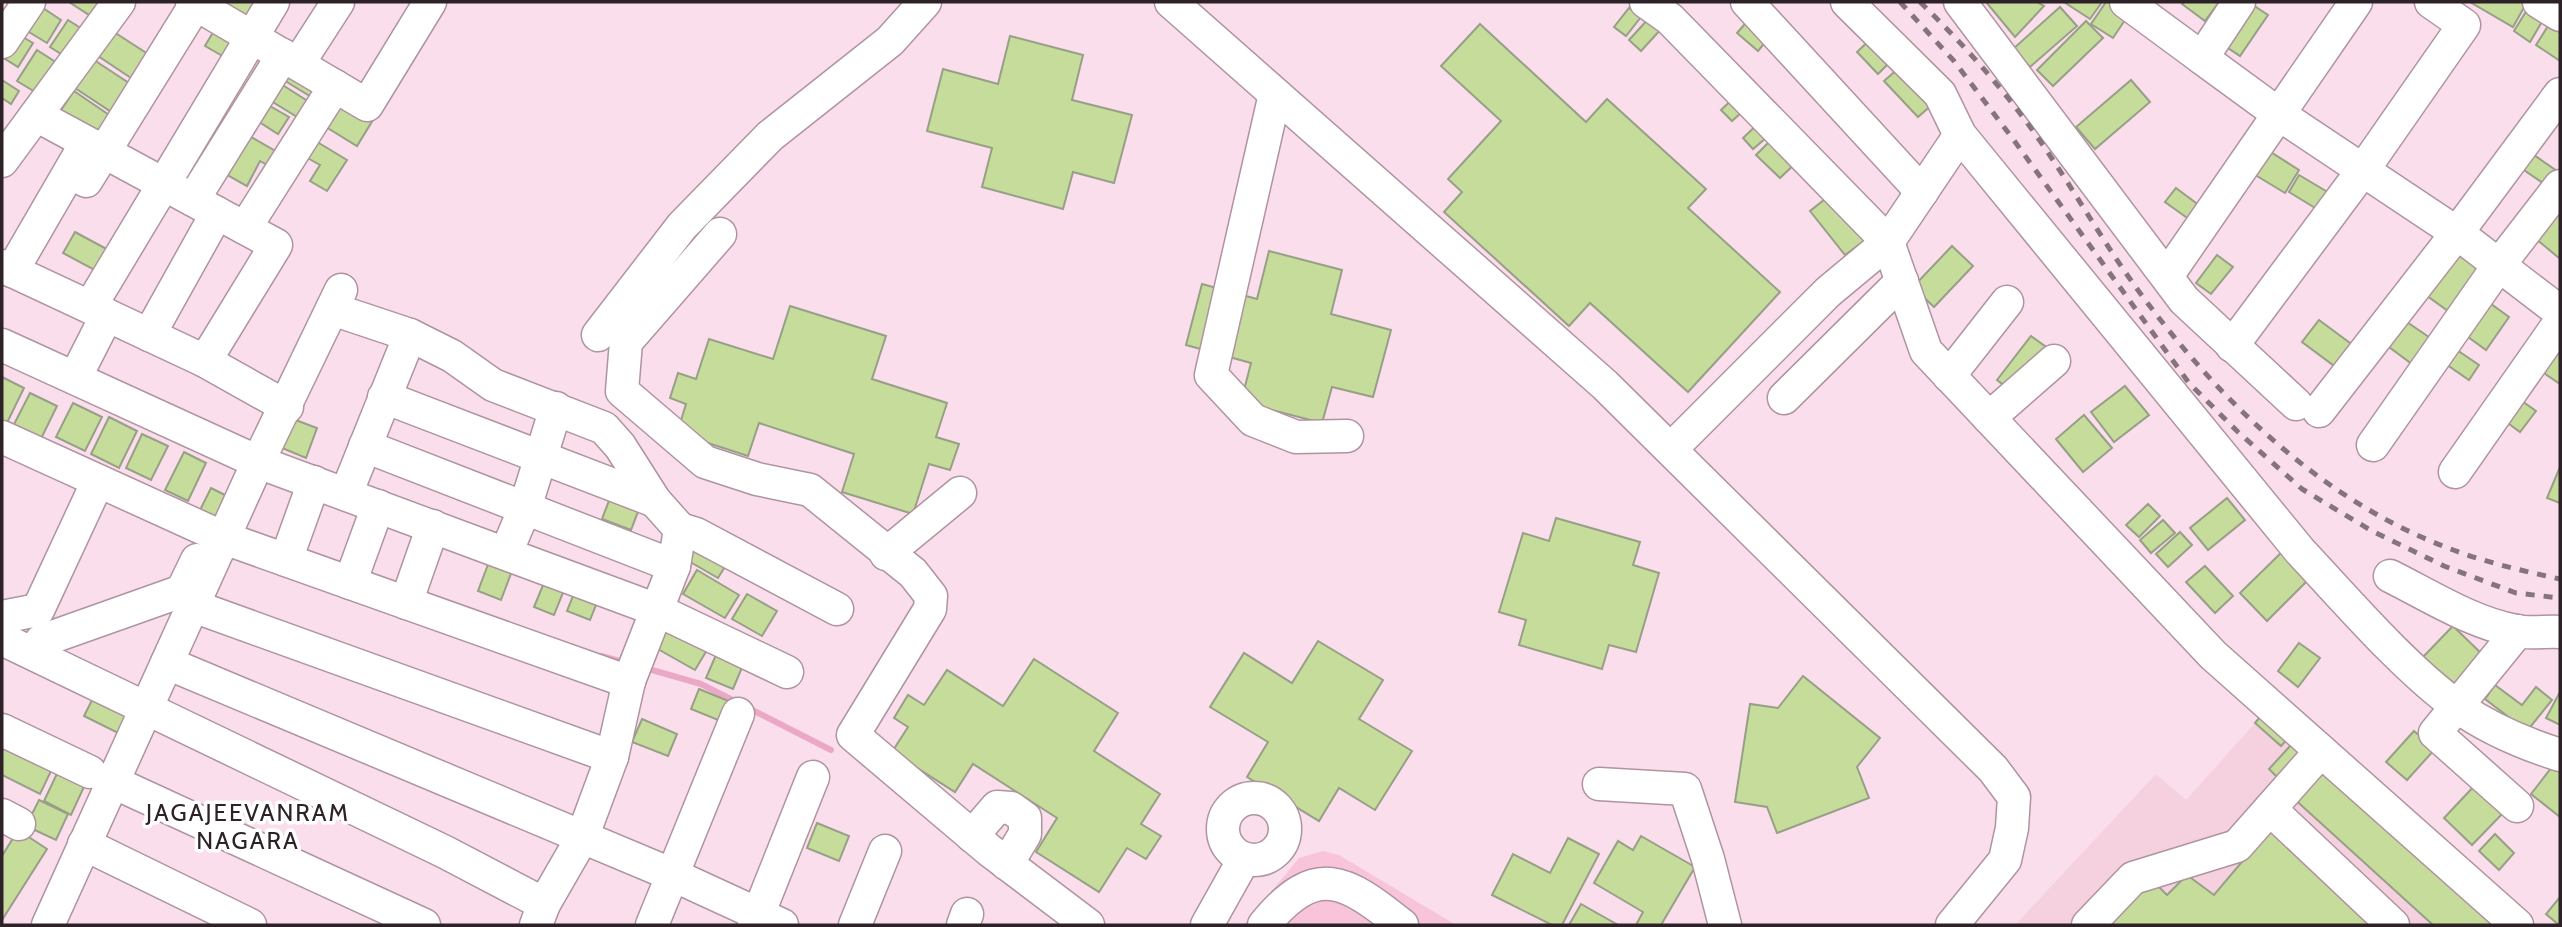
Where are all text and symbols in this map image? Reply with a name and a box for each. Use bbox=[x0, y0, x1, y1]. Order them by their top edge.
district label: JAGAJEEVANRAM NAGARA bbox=[145, 798, 350, 855]

